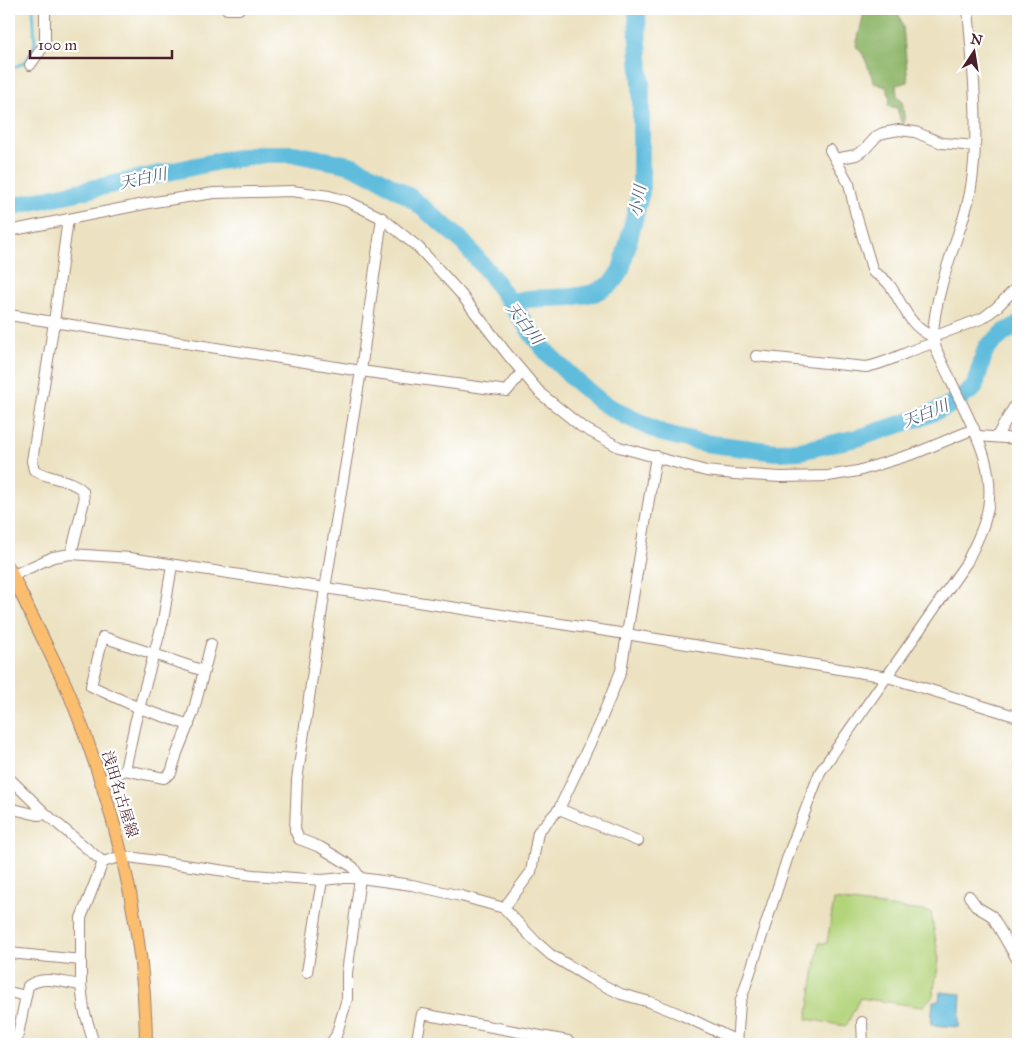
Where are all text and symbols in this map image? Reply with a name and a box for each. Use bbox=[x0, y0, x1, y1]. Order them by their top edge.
scale bar bbox=[30, 28, 172, 60]
north arrow bbox=[950, 28, 1000, 78]
text: N bbox=[969, 30, 984, 49]
text: 100 m bbox=[38, 36, 78, 54]
water label: 天白川 bbox=[118, 164, 171, 193]
water label: 小川 bbox=[625, 182, 650, 219]
water label: 天白川 bbox=[502, 299, 548, 350]
water label: 天白川 bbox=[899, 395, 953, 431]
street label: 浅田名古屋線 bbox=[98, 748, 142, 840]

